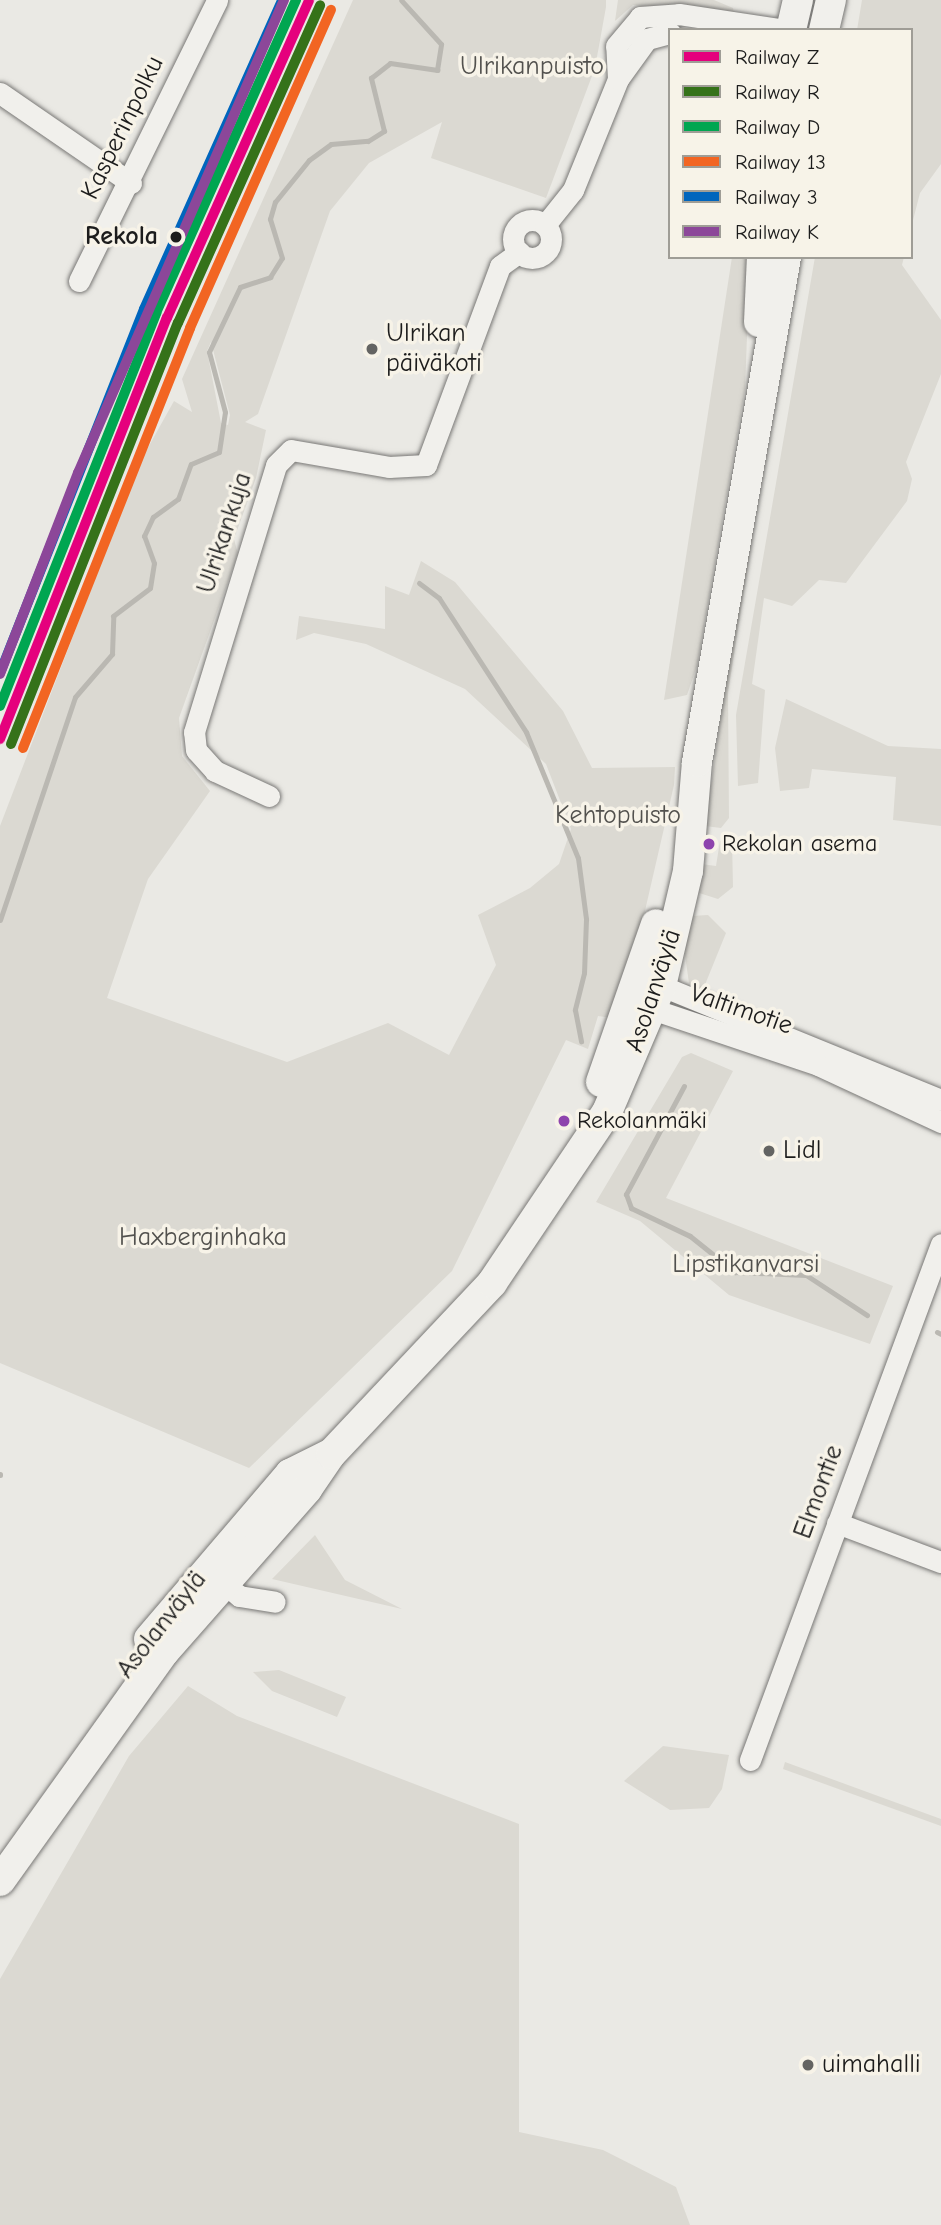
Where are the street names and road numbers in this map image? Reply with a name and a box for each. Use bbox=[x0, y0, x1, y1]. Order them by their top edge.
street label: Kasperinpolku bbox=[75, 51, 171, 205]
street label: Ulrikankuja bbox=[191, 469, 259, 597]
street label: Asolanväylä bbox=[619, 926, 689, 1056]
street label: Valtimotie bbox=[686, 978, 796, 1042]
street label: Elmontie bbox=[788, 1441, 850, 1543]
street label: Asolanväylä bbox=[110, 1565, 214, 1685]

